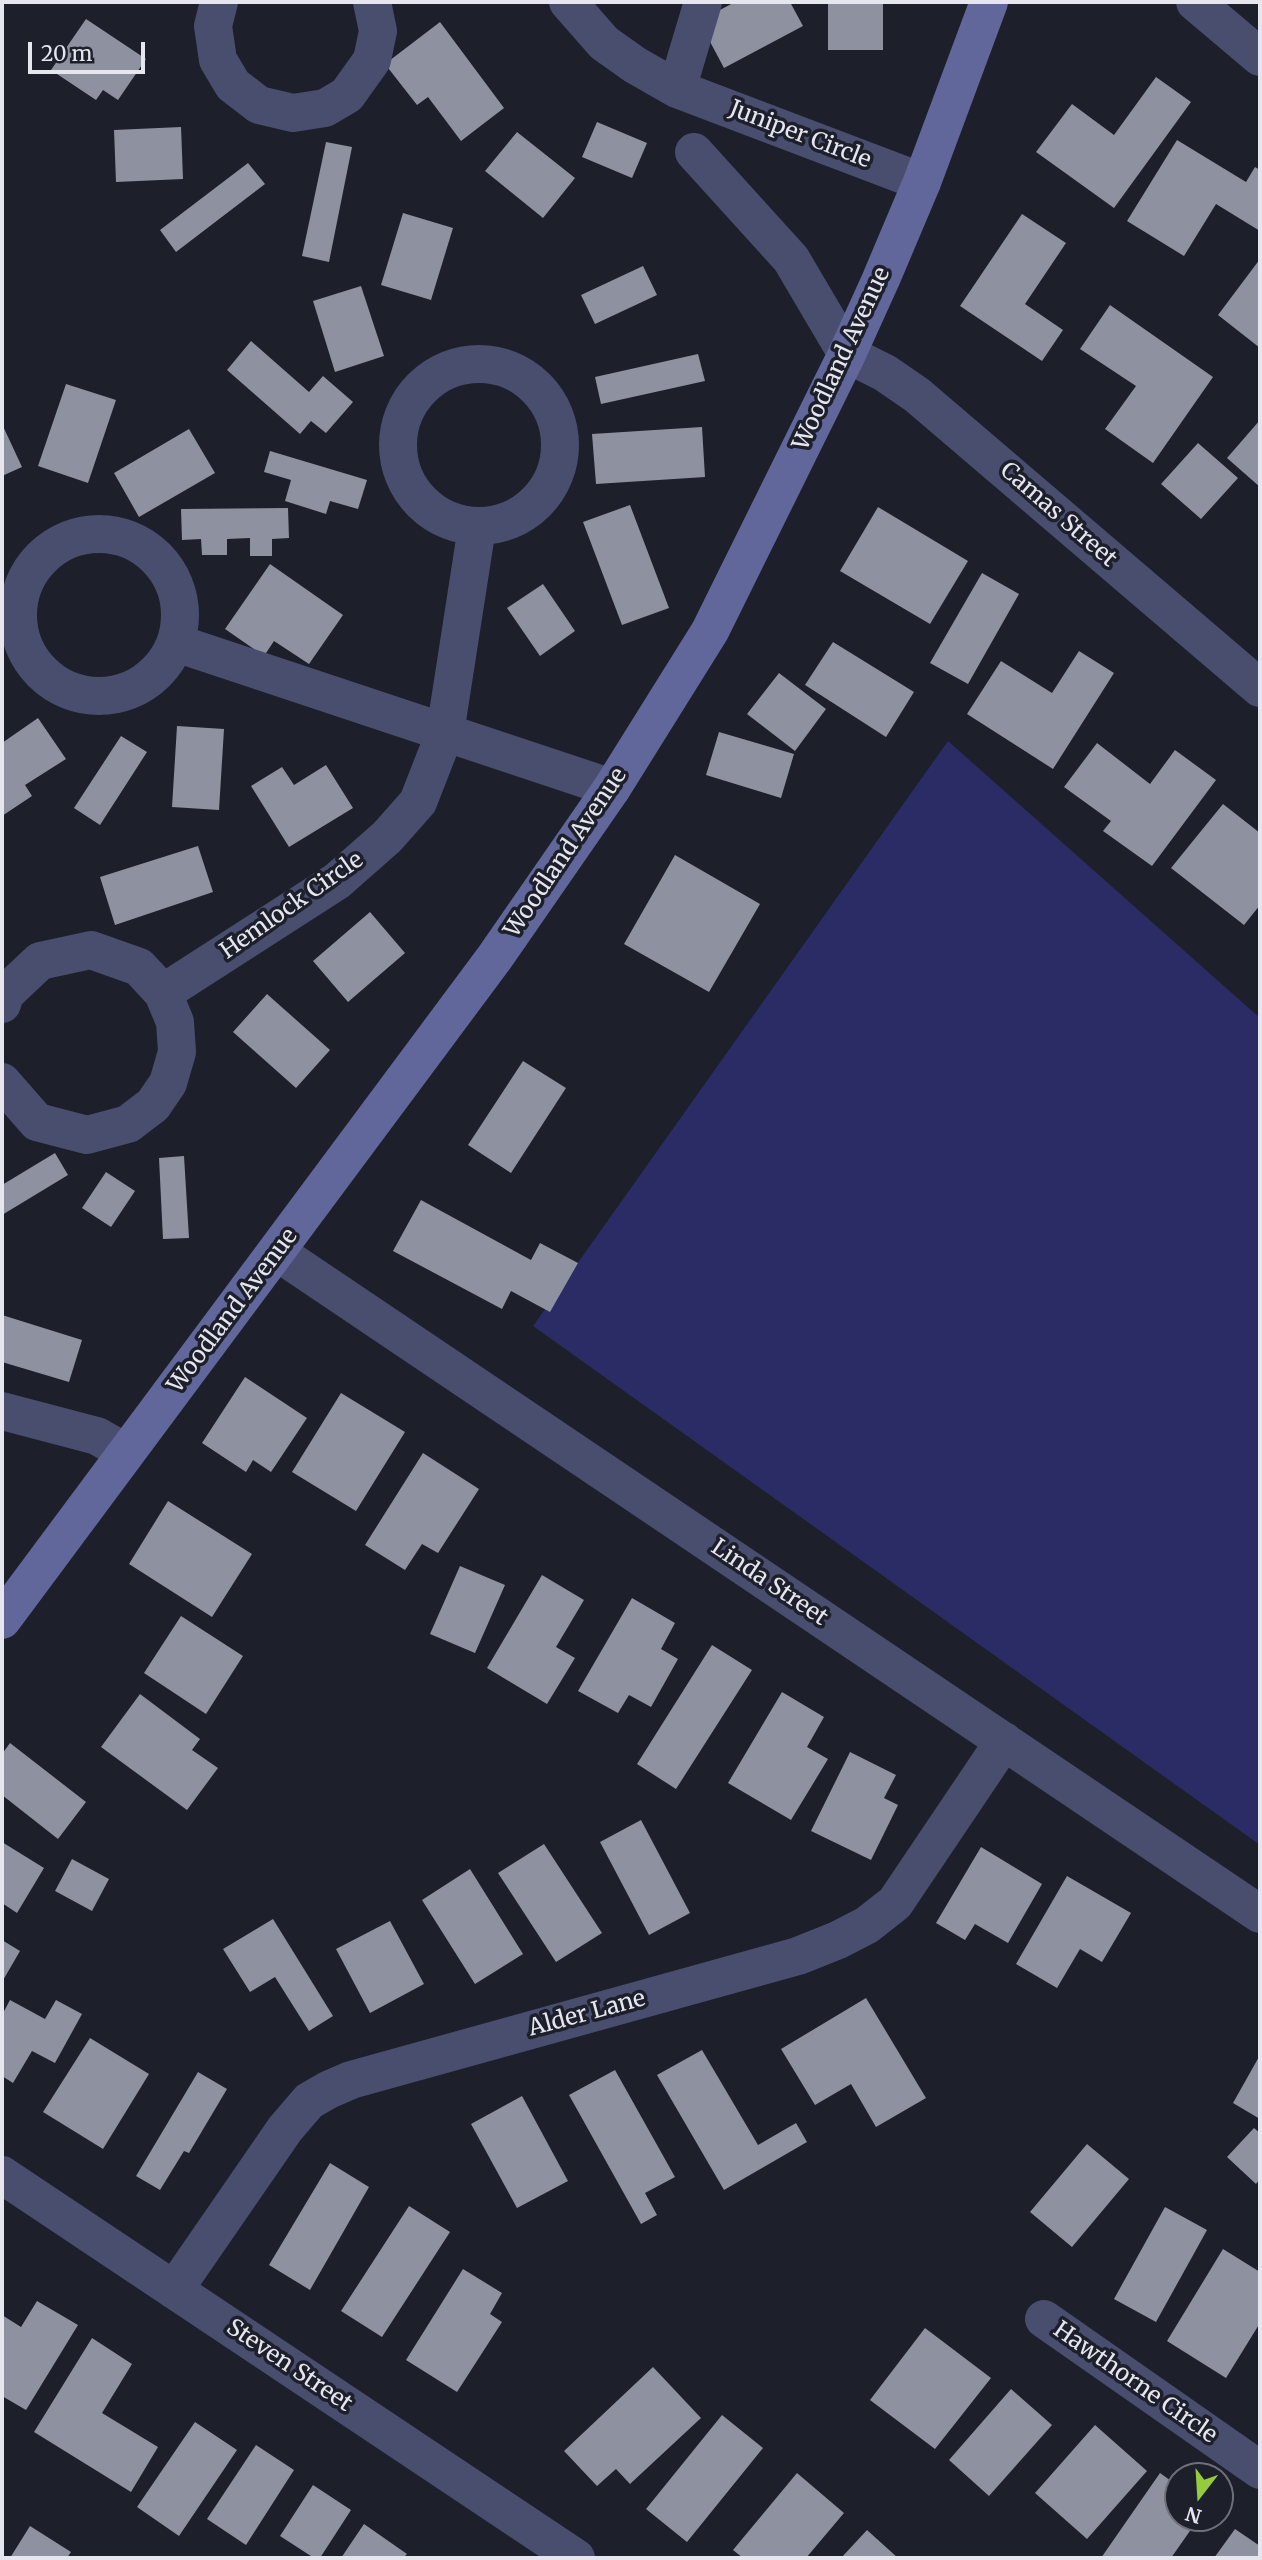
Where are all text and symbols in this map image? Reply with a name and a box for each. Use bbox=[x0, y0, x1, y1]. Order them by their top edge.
scale bar bbox=[32, 28, 149, 72]
text: 20 m bbox=[41, 40, 92, 67]
street label: Juniper Circle bbox=[725, 95, 875, 175]
street label: Woodland Avenue bbox=[788, 263, 896, 455]
street label: Camas Street bbox=[994, 457, 1122, 573]
street label: Woodland Avenue bbox=[499, 763, 633, 943]
street label: Hemlock Circle bbox=[215, 847, 369, 965]
street label: Woodland Avenue bbox=[162, 1223, 304, 1399]
street label: Linda Street bbox=[706, 1534, 832, 1632]
street label: Alder Lane bbox=[525, 1985, 649, 2043]
street label: Steven Street bbox=[221, 2314, 357, 2418]
street label: Hawthorne Circle bbox=[1048, 2316, 1222, 2450]
north arrow bbox=[1164, 2462, 1234, 2532]
text: N bbox=[1183, 2502, 1204, 2529]

